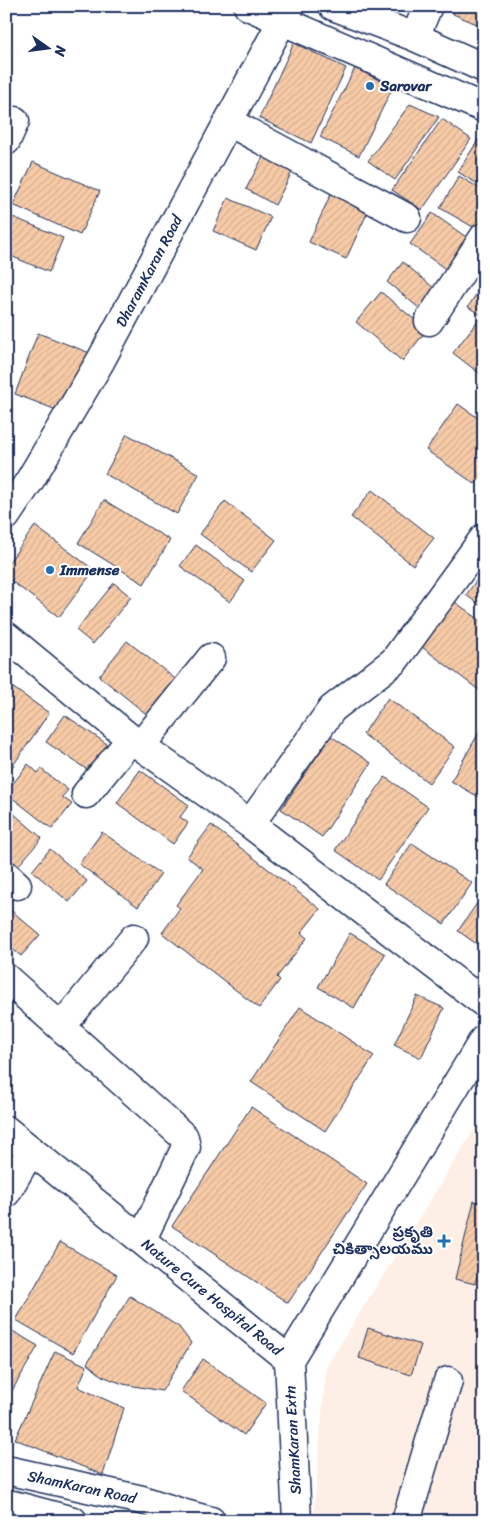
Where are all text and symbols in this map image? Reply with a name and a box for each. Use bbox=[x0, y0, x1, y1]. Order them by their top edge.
north arrow bbox=[22, 22, 72, 72]
text: N bbox=[47, 42, 74, 59]
place label: Sarovar bbox=[379, 73, 433, 99]
marker: Sarovar bbox=[364, 80, 376, 92]
street label: DharamKaran Road bbox=[108, 209, 190, 332]
place label: Immense bbox=[59, 557, 120, 583]
marker: Immense bbox=[44, 564, 56, 576]
place label: ప్రకృతి చికిత్సాలయము bbox=[333, 1219, 433, 1262]
street label: Nature Cure Hospital Road bbox=[136, 1232, 289, 1363]
marker: ప్రకృతి చికిత్సాలయము bbox=[437, 1234, 451, 1248]
street label: ShamKaran Extn bbox=[277, 1385, 309, 1495]
street label: ShamKaran Road bbox=[25, 1463, 140, 1511]

